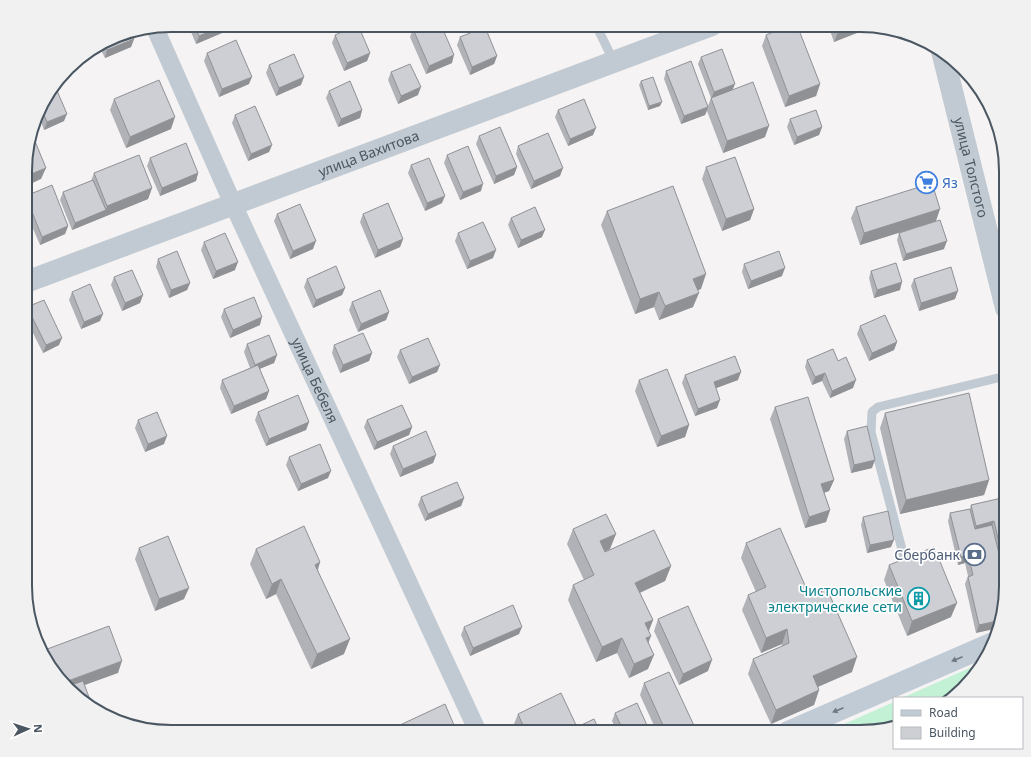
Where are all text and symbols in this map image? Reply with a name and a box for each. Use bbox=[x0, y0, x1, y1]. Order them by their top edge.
street label: улица Толстого bbox=[950, 115, 993, 220]
street label: улица Вахитова bbox=[315, 126, 422, 181]
supermarket icon: Яз bbox=[913, 170, 939, 196]
place label: Яз bbox=[942, 173, 958, 192]
street label: улица Бебеля bbox=[287, 334, 343, 426]
bank icon: Сбербанк bbox=[962, 542, 988, 568]
place label: Сбербанк bbox=[894, 545, 961, 564]
place label: Чистопольские электрические сети bbox=[768, 581, 902, 616]
building icon: Чистопольские электрические сети bbox=[905, 586, 931, 612]
one-way arrow bbox=[951, 656, 963, 662]
legend bbox=[893, 697, 1023, 749]
text: Road bbox=[929, 704, 958, 721]
one-way arrow bbox=[831, 708, 843, 714]
north arrow bbox=[8, 709, 48, 749]
text: N bbox=[31, 724, 46, 733]
text: Building bbox=[929, 724, 976, 741]

